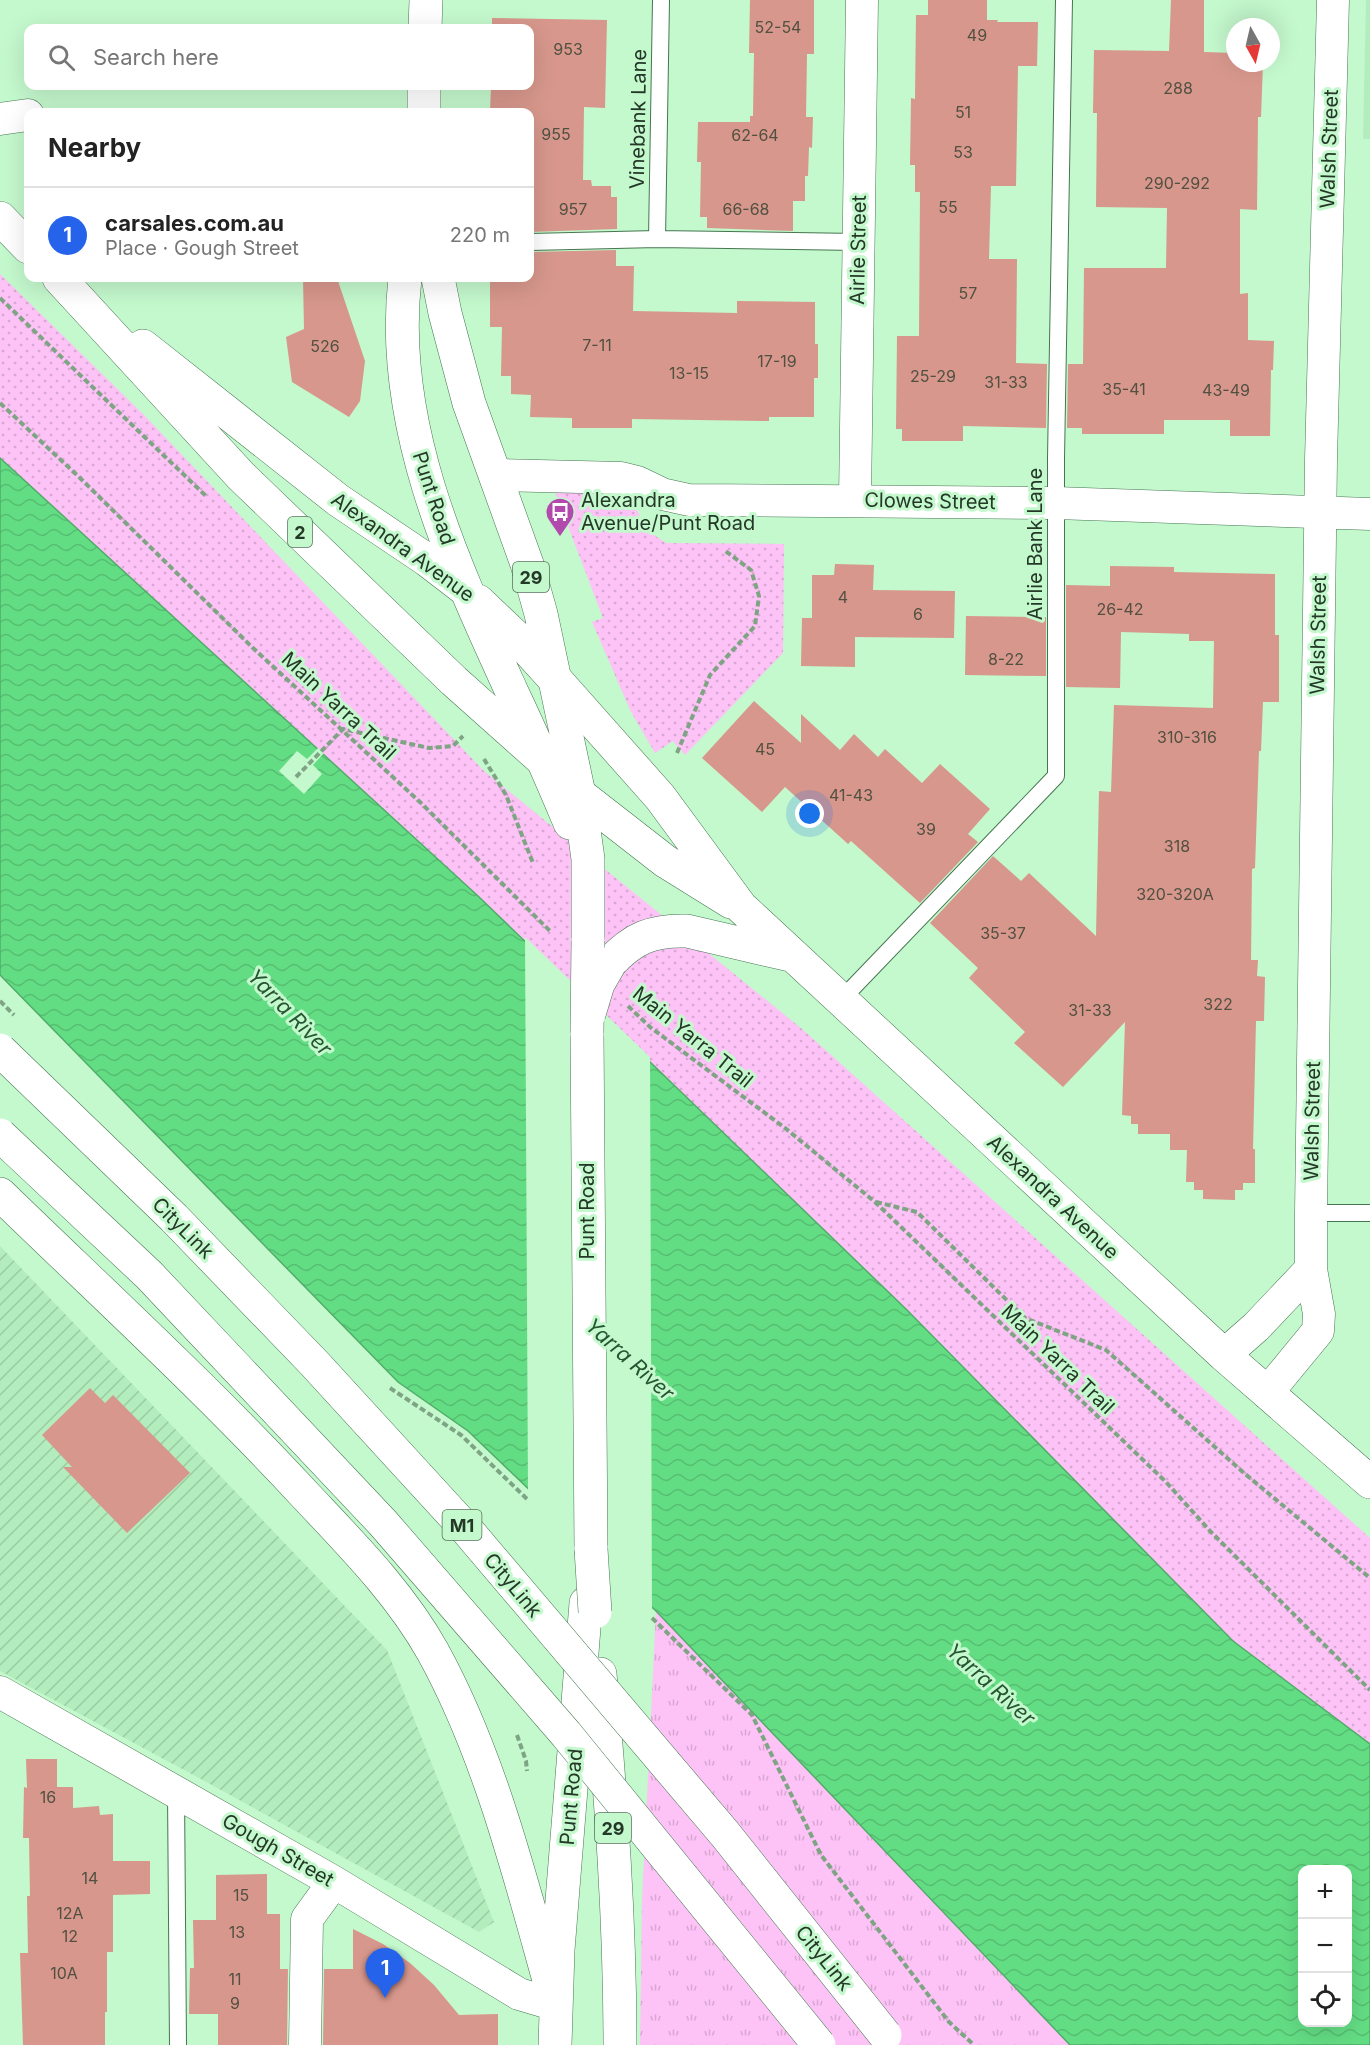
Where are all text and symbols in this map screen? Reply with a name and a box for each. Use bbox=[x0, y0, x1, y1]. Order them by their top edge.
house number: 52-54 bbox=[755, 17, 801, 37]
north arrow bbox=[1226, 18, 1280, 72]
search box bbox=[24, 24, 534, 90]
house number: 49 bbox=[967, 25, 987, 45]
house number: 953 bbox=[553, 39, 583, 59]
icon: search bbox=[45, 41, 78, 74]
text: Search here bbox=[93, 44, 219, 70]
street label: Vinebank Lane bbox=[625, 49, 651, 189]
house number: 288 bbox=[1163, 78, 1193, 98]
street label: Walsh Street bbox=[1315, 89, 1343, 209]
house number: 51 bbox=[955, 102, 971, 122]
house number: 955 bbox=[541, 124, 571, 144]
house number: 62-64 bbox=[731, 125, 779, 145]
text: Nearby bbox=[48, 132, 141, 163]
house number: 53 bbox=[953, 142, 973, 162]
house number: 290-292 bbox=[1144, 173, 1210, 193]
street label: Airlie Street bbox=[845, 194, 871, 305]
house number: 55 bbox=[938, 197, 958, 217]
house number: 957 bbox=[559, 199, 587, 219]
house number: 66-68 bbox=[722, 199, 770, 219]
text: carsales.com.au bbox=[105, 210, 284, 236]
text: 1 bbox=[63, 223, 72, 247]
text: 220 m bbox=[450, 223, 510, 247]
text: Place · Gough Street bbox=[105, 236, 299, 260]
house number: 57 bbox=[959, 283, 977, 303]
house number: 7-11 bbox=[582, 335, 612, 355]
house number: 526 bbox=[310, 336, 340, 356]
house number: 17-19 bbox=[757, 351, 797, 371]
house number: 13-15 bbox=[669, 363, 709, 383]
house number: 25-29 bbox=[910, 366, 956, 386]
house number: 31-33 bbox=[984, 372, 1028, 392]
house number: 35-41 bbox=[1102, 379, 1146, 399]
house number: 43-49 bbox=[1202, 380, 1250, 400]
street label: Punt Road bbox=[408, 448, 460, 548]
street label: Airlie Bank Lane bbox=[1023, 468, 1047, 620]
street label: Alexandra Avenue bbox=[327, 487, 479, 607]
place label: Alexandra Avenue/Punt Road bbox=[581, 488, 755, 535]
street label: Clowes Street bbox=[864, 488, 996, 514]
bus stop icon: Alexandra Avenue/Punt Road bbox=[544, 496, 576, 538]
road number: 2 bbox=[288, 517, 312, 547]
road number: 29 bbox=[513, 562, 549, 592]
street label: Walsh Street bbox=[1305, 575, 1331, 695]
house number: 4 bbox=[838, 587, 848, 607]
house number: 26-42 bbox=[1096, 599, 1144, 619]
house number: 6 bbox=[913, 604, 923, 624]
street label: Main Yarra Trail bbox=[277, 647, 401, 765]
house number: 8-22 bbox=[988, 649, 1024, 669]
house number: 310-316 bbox=[1157, 727, 1217, 747]
house number: 45 bbox=[755, 739, 775, 759]
house number: 41-43 bbox=[829, 785, 873, 805]
your location bbox=[795, 799, 824, 828]
house number: 39 bbox=[916, 819, 936, 839]
house number: 318 bbox=[1164, 836, 1190, 856]
house number: 320-320A bbox=[1136, 884, 1214, 904]
house number: 35-37 bbox=[980, 923, 1026, 943]
water label: Yarra River bbox=[243, 964, 338, 1061]
street label: Main Yarra Trail bbox=[628, 981, 758, 1093]
house number: 322 bbox=[1203, 994, 1233, 1014]
house number: 31-33 bbox=[1068, 1000, 1112, 1020]
street label: Walsh Street bbox=[1299, 1061, 1325, 1181]
street label: Alexandra Avenue bbox=[982, 1130, 1124, 1264]
street label: Punt Road bbox=[575, 1163, 599, 1259]
street label: CityLink bbox=[147, 1192, 219, 1264]
street label: Main Yarra Trail bbox=[997, 1299, 1119, 1419]
water label: Yarra River bbox=[581, 1313, 680, 1406]
road number: M1 bbox=[442, 1510, 482, 1540]
street label: CityLink bbox=[479, 1548, 547, 1622]
water label: Yarra River bbox=[942, 1638, 1041, 1731]
street label: Punt Road bbox=[555, 1748, 587, 1846]
house number: 16 bbox=[40, 1787, 56, 1807]
street label: Gough Street bbox=[218, 1808, 338, 1892]
road number: 29 bbox=[595, 1813, 631, 1843]
map controls bbox=[1298, 1865, 1352, 2027]
button: + bbox=[1298, 1865, 1352, 1919]
house number: 14 bbox=[82, 1868, 98, 1888]
house number: 15 bbox=[233, 1885, 249, 1905]
house number: 12A bbox=[56, 1903, 84, 1923]
button: − bbox=[1298, 1919, 1352, 1973]
street label: CityLink bbox=[791, 1921, 857, 1995]
house number: 13 bbox=[229, 1922, 245, 1942]
house number: 12 bbox=[62, 1926, 78, 1946]
pin: 1 bbox=[366, 1948, 404, 1998]
house number: 10A bbox=[50, 1963, 78, 1983]
house number: 11 bbox=[228, 1969, 242, 1989]
button: locate bbox=[1298, 1973, 1352, 2027]
house number: 9 bbox=[230, 1993, 240, 2013]

